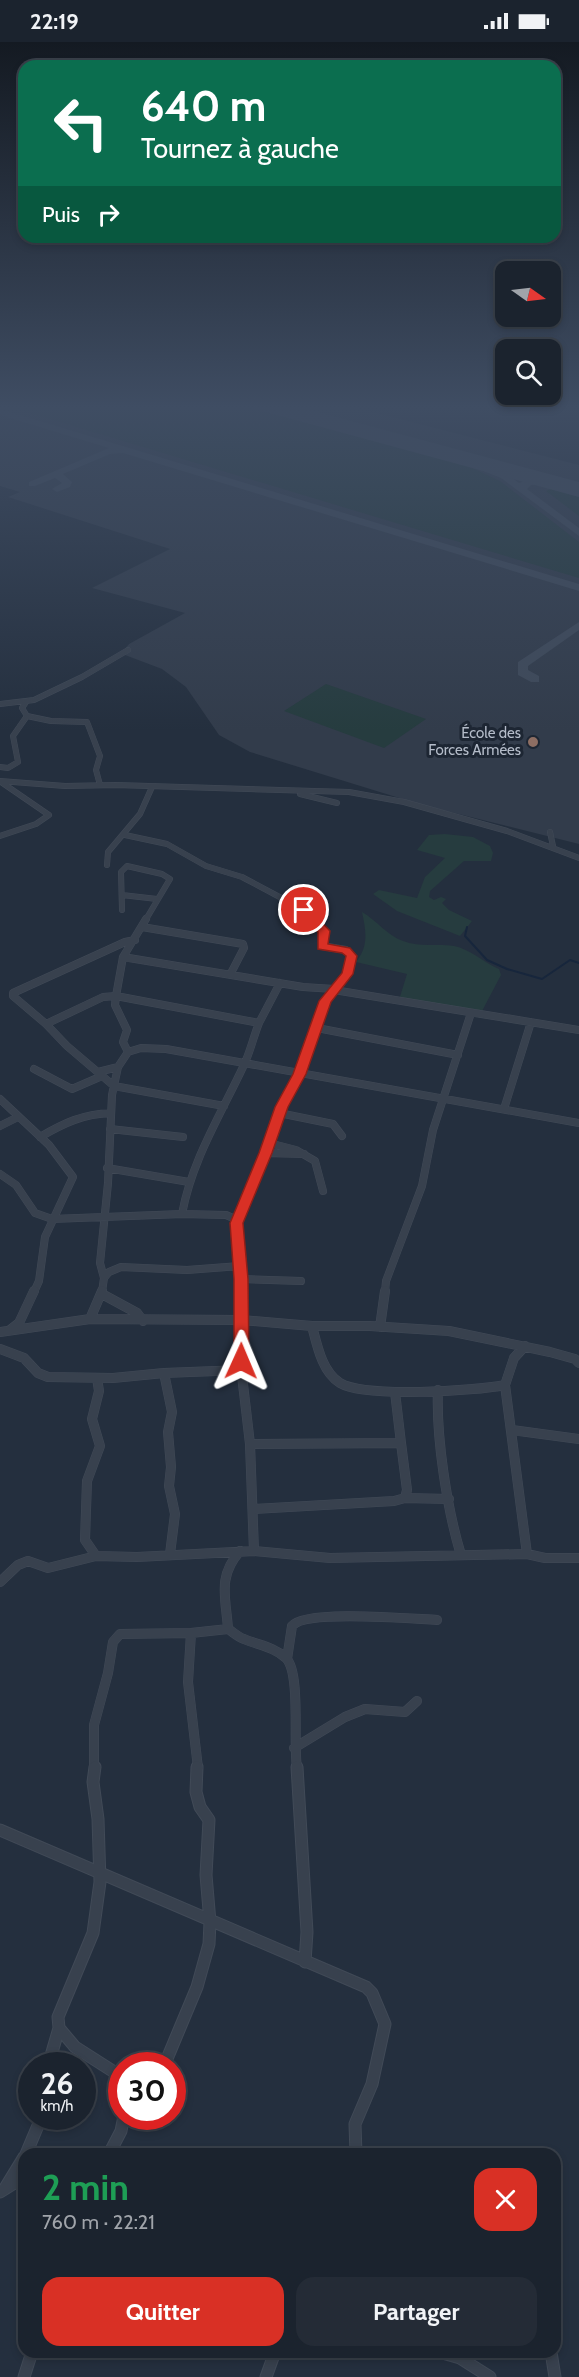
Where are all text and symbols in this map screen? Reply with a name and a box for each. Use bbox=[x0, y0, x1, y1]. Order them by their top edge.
text: 22:19 bbox=[30, 8, 79, 35]
text: 640 m bbox=[141, 80, 266, 132]
icon: left bbox=[42, 84, 120, 162]
text: Tournez à gauche bbox=[141, 132, 339, 165]
icon: right bbox=[92, 198, 125, 231]
text: Puis bbox=[42, 201, 80, 228]
north arrow bbox=[495, 261, 561, 327]
map controls bbox=[495, 261, 561, 405]
button: search bbox=[495, 339, 561, 405]
place label: École des Forces Armées bbox=[428, 723, 521, 759]
marker: École des Forces Armées bbox=[526, 735, 540, 749]
pin bbox=[278, 884, 329, 935]
icon: arrive bbox=[287, 893, 320, 926]
position arrow bbox=[209, 1329, 273, 1393]
speed limit sign: 30 bbox=[108, 2052, 186, 2130]
text: 26 bbox=[41, 2065, 73, 2102]
text: km/h bbox=[41, 2097, 73, 2115]
text: 2 min bbox=[42, 2165, 129, 2209]
button: close bbox=[474, 2168, 537, 2231]
text: 760 m · 22:21 bbox=[42, 2210, 155, 2234]
button: Quitter bbox=[42, 2277, 284, 2346]
button: Partager bbox=[296, 2277, 537, 2346]

